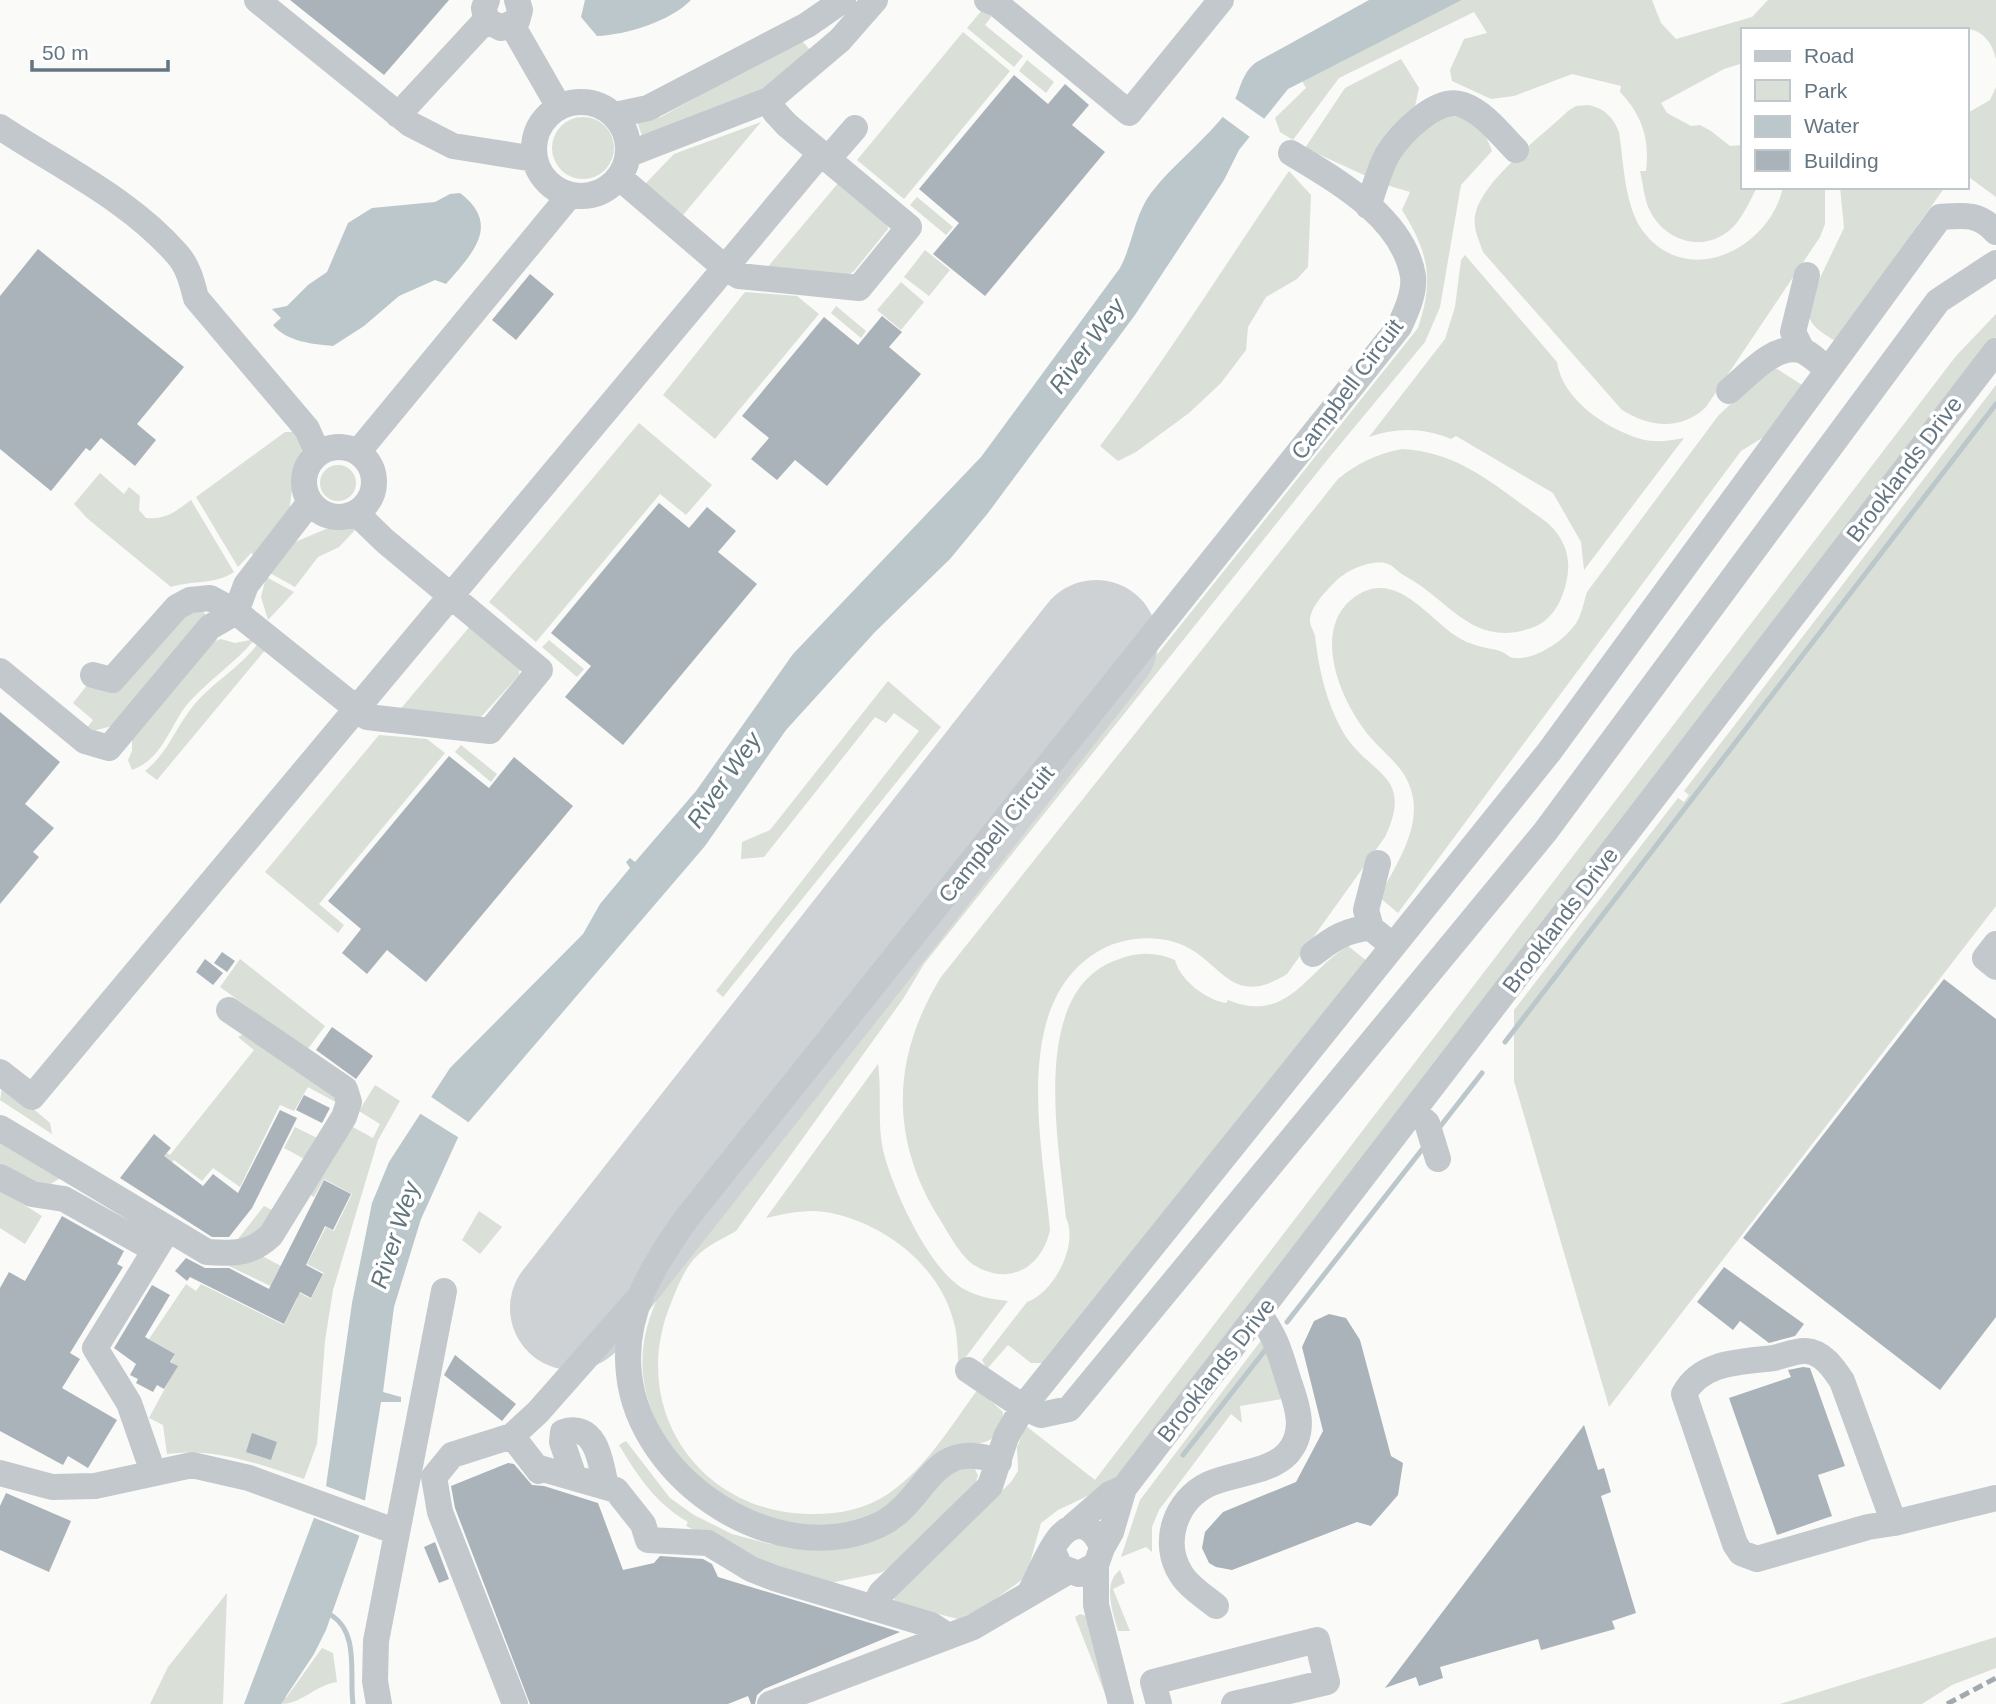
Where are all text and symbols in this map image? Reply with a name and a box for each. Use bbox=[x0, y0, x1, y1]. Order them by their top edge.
scale bar bbox=[32, 28, 168, 72]
legend bbox=[1741, 28, 1968, 189]
text: 50 m bbox=[42, 41, 89, 64]
text: Road bbox=[1804, 44, 1854, 67]
text: Park bbox=[1804, 79, 1848, 102]
text: Water bbox=[1804, 114, 1859, 137]
text: Building bbox=[1804, 149, 1879, 172]
water label: River Wey bbox=[1043, 292, 1131, 398]
street label: Campbell Circuit bbox=[1286, 313, 1409, 464]
street label: Brooklands Drive bbox=[1841, 391, 1967, 547]
water label: River Wey bbox=[681, 725, 767, 833]
street label: Campbell Circuit bbox=[933, 760, 1060, 908]
street label: Brooklands Drive bbox=[1497, 842, 1623, 998]
water label: River Wey bbox=[365, 1176, 425, 1291]
street label: Brooklands Drive bbox=[1152, 1293, 1280, 1447]

